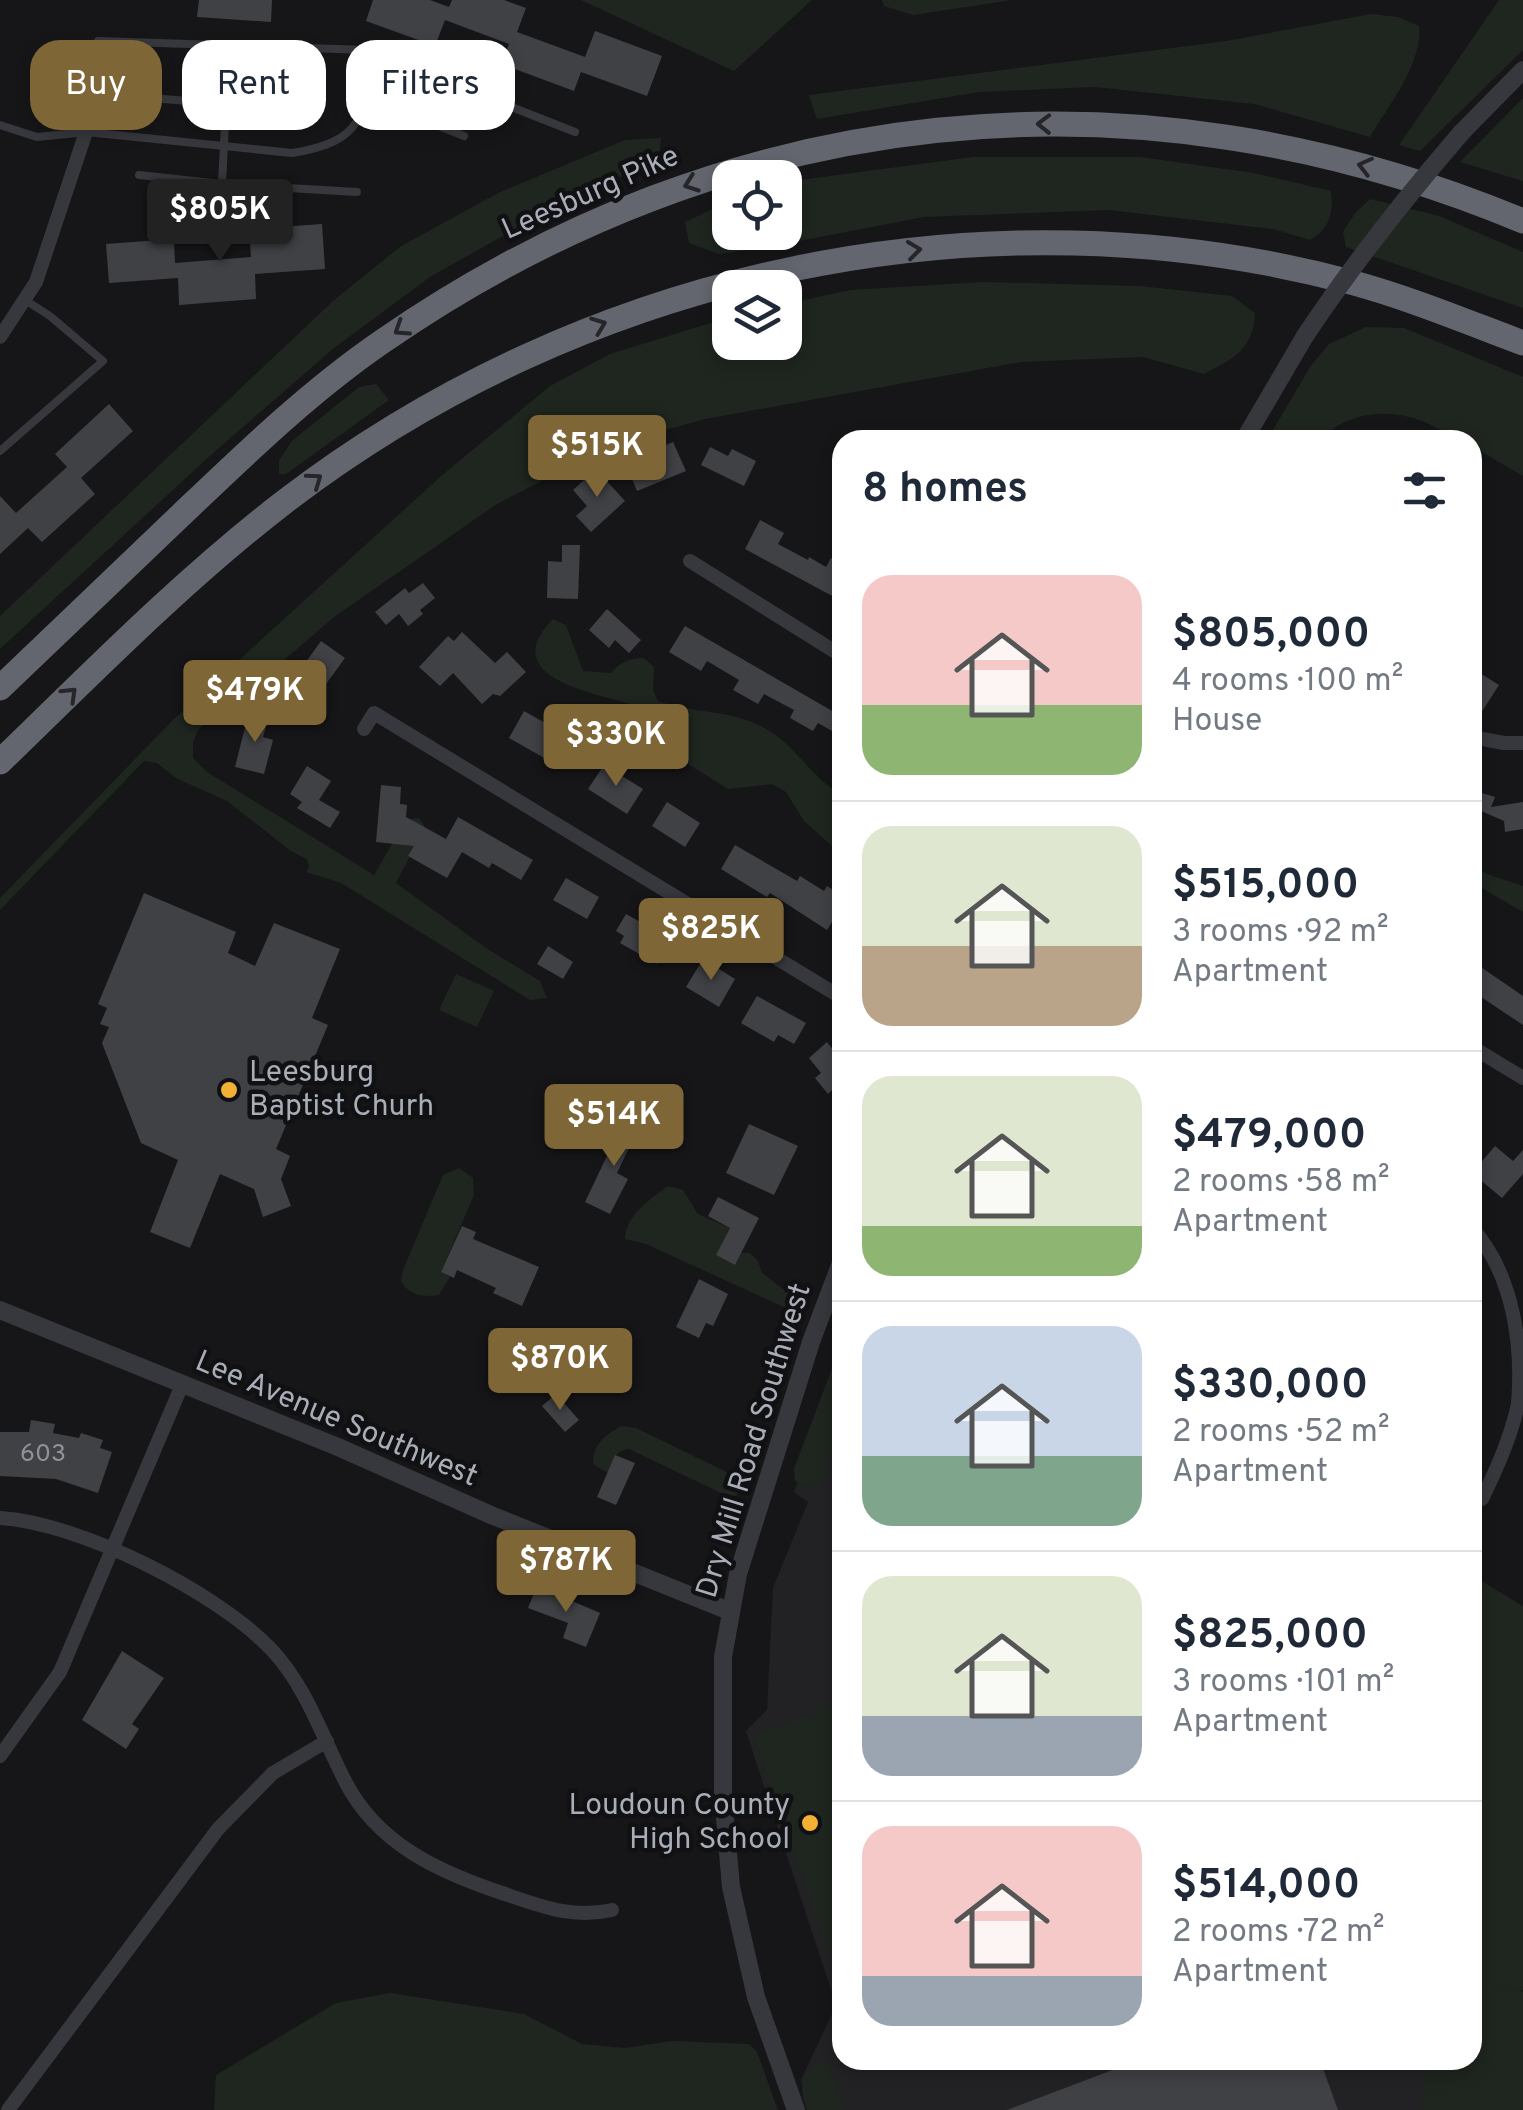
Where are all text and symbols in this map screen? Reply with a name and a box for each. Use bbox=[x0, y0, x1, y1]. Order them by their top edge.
chip: Buy bbox=[30, 40, 162, 130]
chip: Rent bbox=[182, 40, 326, 130]
chip: Filters bbox=[346, 40, 515, 130]
one-way arrow bbox=[1035, 113, 1050, 135]
street label: Leesburg Pike bbox=[497, 138, 685, 250]
one-way arrow bbox=[1357, 157, 1374, 178]
map controls bbox=[712, 160, 802, 360]
button: locate bbox=[712, 160, 802, 250]
one-way arrow bbox=[683, 172, 700, 193]
pin: $805K bbox=[150, 179, 290, 264]
text: $805K bbox=[169, 191, 271, 231]
one-way arrow bbox=[906, 240, 922, 261]
button: layers bbox=[712, 270, 802, 360]
one-way arrow bbox=[589, 316, 607, 336]
one-way arrow bbox=[394, 317, 412, 336]
pin: $515K bbox=[527, 415, 667, 500]
text: $515K bbox=[550, 427, 644, 467]
icon: filters bbox=[1397, 463, 1452, 518]
text: 8 homes bbox=[862, 464, 1028, 517]
one-way arrow bbox=[303, 474, 322, 493]
text: $805,000 bbox=[1172, 609, 1370, 662]
icon: home bbox=[942, 615, 1062, 735]
pin: $479K bbox=[185, 660, 325, 745]
text: 4 rooms · 100 m² bbox=[1172, 662, 1403, 702]
text: $479K bbox=[205, 672, 305, 712]
one-way arrow bbox=[59, 688, 77, 706]
text: House bbox=[1172, 702, 1262, 742]
pin: $330K bbox=[546, 704, 686, 789]
text: $330K bbox=[566, 716, 666, 756]
text: $515,000 bbox=[1172, 860, 1359, 913]
icon: home bbox=[942, 866, 1062, 986]
pin: $825K bbox=[641, 898, 781, 983]
text: $825K bbox=[661, 910, 761, 950]
text: 3 rooms · 92 m² bbox=[1172, 913, 1389, 953]
text: Apartment bbox=[1172, 953, 1328, 993]
place label: Leesburg Baptist Churh bbox=[249, 1055, 434, 1126]
marker: Leesburg Baptist Churh bbox=[218, 1079, 240, 1101]
pin: $514K bbox=[544, 1084, 684, 1169]
text: $514K bbox=[567, 1096, 661, 1136]
text: $479,000 bbox=[1172, 1110, 1366, 1163]
icon: home bbox=[942, 1116, 1062, 1236]
text: 2 rooms · 58 m² bbox=[1172, 1163, 1390, 1203]
text: Apartment bbox=[1172, 1203, 1328, 1243]
street label: Dry Mill Road Southwest bbox=[690, 1279, 820, 1603]
pin: $870K bbox=[490, 1328, 630, 1413]
text: $870K bbox=[510, 1340, 610, 1380]
street label: Lee Avenue Southwest bbox=[189, 1344, 483, 1496]
text: $330,000 bbox=[1172, 1360, 1368, 1413]
icon: home bbox=[942, 1366, 1062, 1486]
text: 2 rooms · 52 m² bbox=[1172, 1413, 1389, 1453]
house number: 603 bbox=[20, 1439, 66, 1471]
text: Apartment bbox=[1172, 1453, 1328, 1493]
pin: $787K bbox=[496, 1530, 636, 1615]
text: $787K bbox=[519, 1542, 613, 1582]
text: $825,000 bbox=[1172, 1610, 1368, 1663]
icon: home bbox=[942, 1616, 1062, 1736]
text: 3 rooms · 101 m² bbox=[1172, 1663, 1394, 1703]
text: Apartment bbox=[1172, 1703, 1328, 1743]
place label: Loudoun County High School bbox=[569, 1788, 790, 1859]
marker: Loudoun County High School bbox=[799, 1812, 821, 1834]
text: $514,000 bbox=[1172, 1860, 1360, 1913]
icon: home bbox=[942, 1866, 1062, 1986]
text: 2 rooms · 72 m² bbox=[1172, 1913, 1385, 1953]
text: Apartment bbox=[1172, 1953, 1328, 1993]

